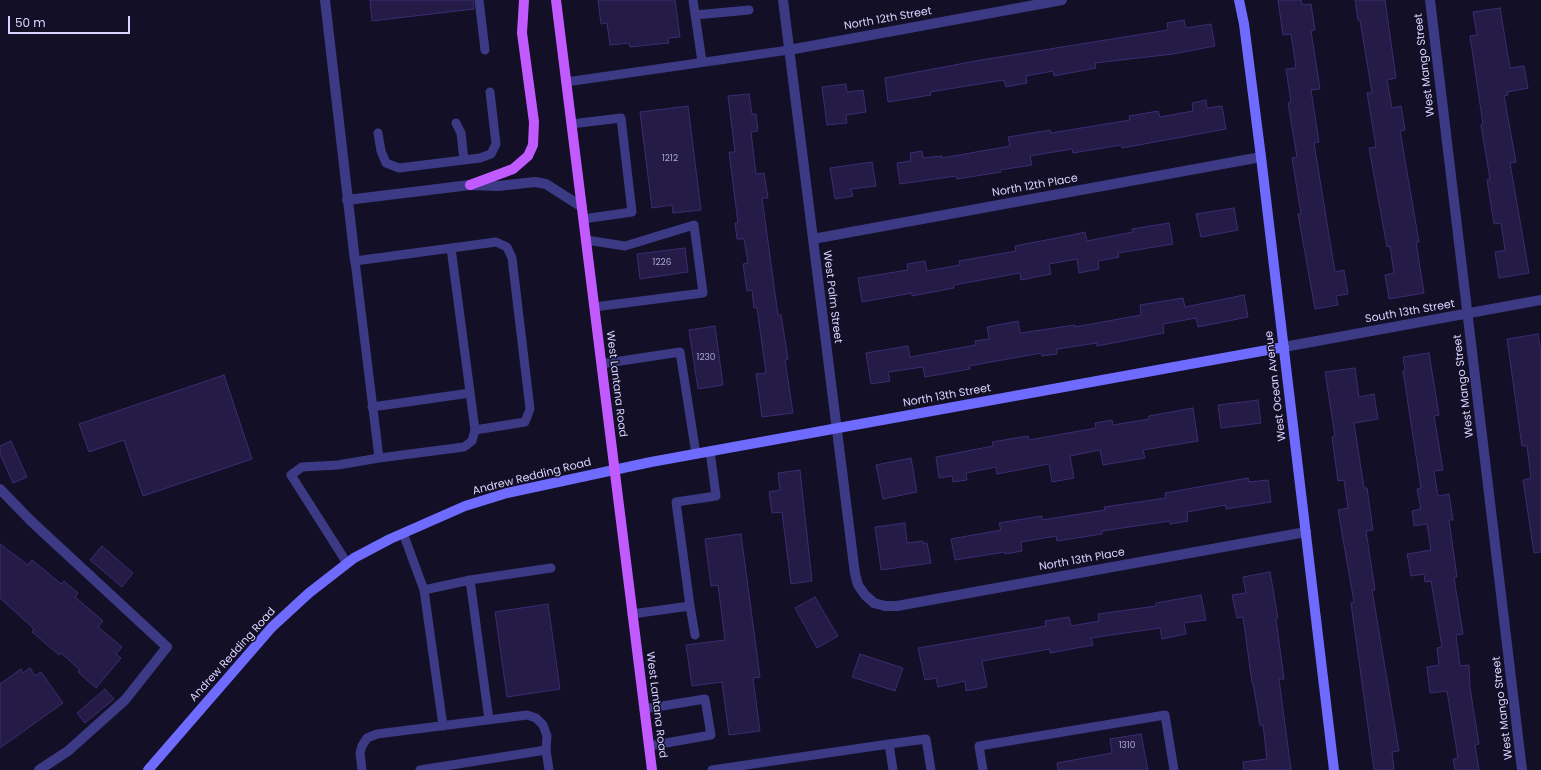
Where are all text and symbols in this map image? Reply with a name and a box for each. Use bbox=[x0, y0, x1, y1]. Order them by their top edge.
street label: North 12th Street bbox=[843, 5, 933, 33]
scale bar bbox=[10, 8, 132, 34]
street label: West Mango Street bbox=[1412, 13, 1438, 117]
text: 50 m bbox=[15, 14, 46, 31]
house number: 1212 bbox=[662, 154, 678, 164]
street label: North 12th Place bbox=[991, 172, 1079, 200]
street label: West Palm Street bbox=[820, 250, 844, 344]
house number: 1226 bbox=[653, 258, 671, 268]
street label: South 13th Street bbox=[1364, 298, 1456, 326]
street label: West Lantana Road bbox=[603, 330, 629, 438]
street label: West Ocean Avenue bbox=[1263, 330, 1289, 442]
street label: West Mango Street bbox=[1451, 334, 1477, 438]
house number: 1230 bbox=[696, 353, 716, 363]
street label: North 13th Street bbox=[902, 382, 992, 410]
street label: Andrew Redding Road bbox=[471, 456, 593, 498]
street label: North 13th Place bbox=[1038, 546, 1126, 574]
street label: Andrew Redding Road bbox=[187, 605, 279, 705]
street label: West Lantana Road bbox=[643, 651, 669, 759]
street label: West Mango Street bbox=[1490, 656, 1516, 760]
house number: 1310 bbox=[1119, 741, 1135, 751]

